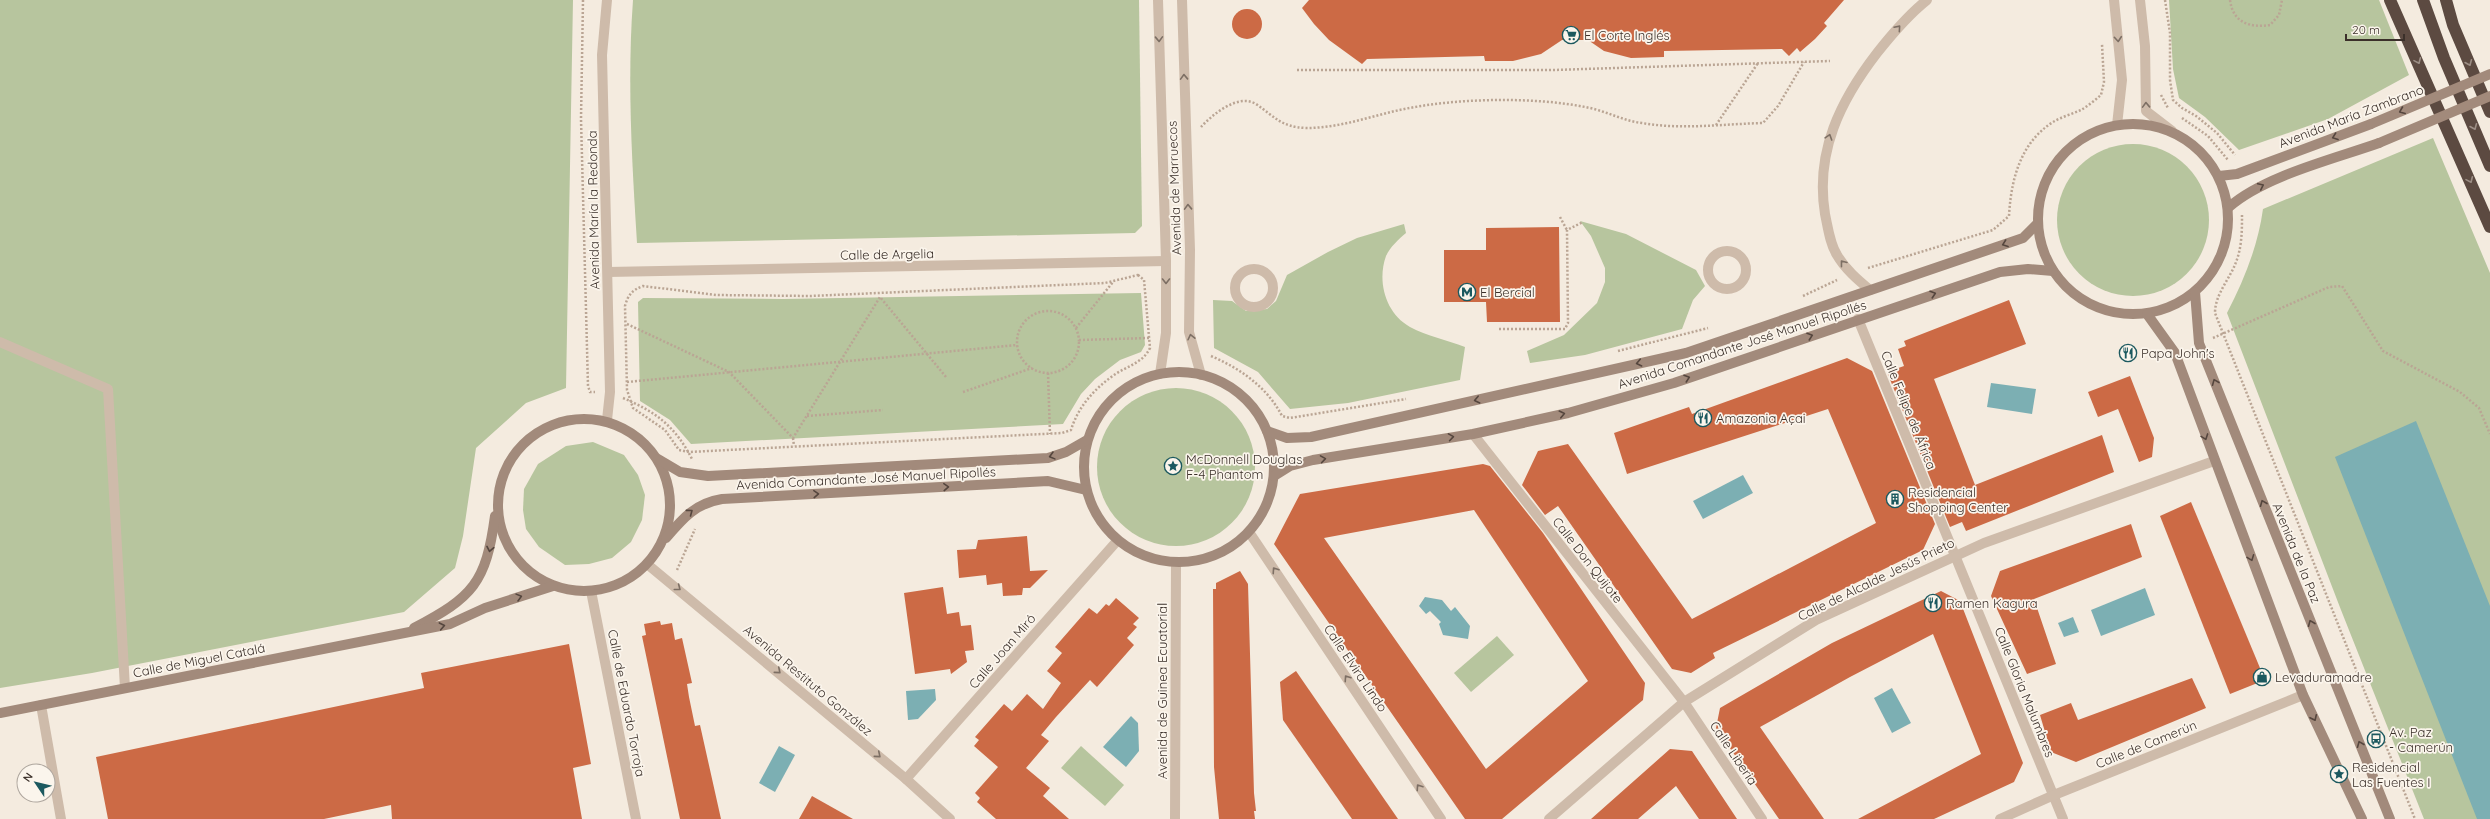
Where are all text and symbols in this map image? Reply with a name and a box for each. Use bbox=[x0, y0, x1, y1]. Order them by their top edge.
scale bar bbox=[2346, 16, 2404, 42]
text: 20 m bbox=[2352, 22, 2380, 37]
supermarket icon: El Corte Inglés bbox=[1561, 25, 1581, 45]
one-way arrow bbox=[1893, 25, 1900, 33]
place label: El Corte Inglés bbox=[1584, 27, 1670, 43]
one-way arrow bbox=[1155, 36, 1163, 42]
one-way arrow bbox=[2113, 36, 2122, 42]
one-way arrow bbox=[2413, 57, 2421, 64]
one-way arrow bbox=[2464, 58, 2472, 66]
one-way arrow bbox=[1180, 74, 1188, 80]
street label: Avenida María Zambrano bbox=[2276, 81, 2426, 151]
one-way arrow bbox=[2142, 102, 2151, 108]
one-way arrow bbox=[2399, 106, 2407, 114]
street label: Avenida de Marruecos bbox=[1164, 120, 1184, 256]
one-way arrow bbox=[2469, 124, 2477, 131]
street label: Avenida María la Redonda bbox=[584, 130, 602, 290]
one-way arrow bbox=[2331, 133, 2338, 141]
one-way arrow bbox=[1824, 134, 1833, 141]
one-way arrow bbox=[2465, 176, 2473, 184]
one-way arrow bbox=[2256, 183, 2264, 191]
one-way arrow bbox=[1184, 204, 1192, 210]
one-way arrow bbox=[2002, 240, 2009, 248]
street label: Calle de Argelia bbox=[840, 245, 934, 263]
one-way arrow bbox=[1840, 260, 1847, 267]
one-way arrow bbox=[1162, 278, 1170, 284]
metro station icon: El Bercial bbox=[1457, 282, 1477, 302]
place label: El Bercial bbox=[1480, 284, 1535, 300]
one-way arrow bbox=[1929, 290, 1936, 299]
street label: Avenida Comandante José Manuel Ripollés bbox=[1616, 296, 1868, 392]
one-way arrow bbox=[1806, 332, 1813, 341]
one-way arrow bbox=[1187, 334, 1195, 340]
restaurant icon: Papa John's bbox=[2118, 343, 2138, 363]
place label: Papa John's bbox=[2141, 345, 2215, 361]
street label: Calle Felipe de África bbox=[1878, 348, 1940, 472]
one-way arrow bbox=[1636, 359, 1642, 367]
one-way arrow bbox=[1683, 375, 1690, 383]
one-way arrow bbox=[2211, 378, 2219, 385]
one-way arrow bbox=[1474, 395, 1480, 403]
restaurant icon: Amazonia Açai bbox=[1693, 408, 1713, 428]
place label: Amazonia Açai bbox=[1716, 410, 1806, 426]
one-way arrow bbox=[1559, 411, 1565, 419]
one-way arrow bbox=[1448, 433, 1454, 442]
one-way arrow bbox=[2200, 433, 2209, 440]
one-way arrow bbox=[1049, 451, 1056, 460]
place label: McDonnell Douglas F-4 Phantom bbox=[1186, 451, 1302, 482]
one-way arrow bbox=[1320, 455, 1326, 464]
place icon: McDonnell Douglas F-4 Phantom bbox=[1163, 456, 1183, 476]
street label: Avenida Comandante José Manuel Ripollés bbox=[736, 463, 996, 493]
one-way arrow bbox=[943, 482, 949, 491]
place label: Residencial Shopping Center bbox=[1908, 484, 2008, 515]
building icon: Residencial Shopping Center bbox=[1885, 489, 1905, 509]
one-way arrow bbox=[813, 490, 819, 498]
one-way arrow bbox=[2260, 499, 2268, 507]
street label: Avenida de la Paz bbox=[2270, 500, 2324, 606]
one-way arrow bbox=[685, 510, 692, 517]
street label: Calle Don Quijote bbox=[1549, 514, 1627, 606]
street label: Calle de Alcalde Jesús Prieto bbox=[1795, 534, 1957, 624]
one-way arrow bbox=[487, 546, 495, 552]
one-way arrow bbox=[2247, 555, 2255, 562]
one-way arrow bbox=[1272, 567, 1280, 574]
one-way arrow bbox=[674, 583, 681, 590]
one-way arrow bbox=[515, 593, 522, 602]
restaurant icon: Ramen Kagura bbox=[1923, 593, 1943, 613]
place label: Ramen Kagura bbox=[1946, 595, 2038, 611]
street label: Avenida de Guinea Ecuatorial bbox=[1154, 603, 1170, 779]
street label: Calle Joan Miró bbox=[965, 610, 1039, 692]
one-way arrow bbox=[2308, 620, 2316, 627]
street label: Avenida Restituto González bbox=[740, 621, 876, 739]
street label: Calle Elvira Lindo bbox=[1321, 621, 1391, 715]
one-way arrow bbox=[439, 622, 445, 630]
street label: Calle Gloria Malumbres bbox=[1992, 625, 2058, 759]
street label: Calle de Eduardo Torroja bbox=[605, 628, 649, 778]
street label: Calle de Miguel Catalá bbox=[132, 639, 266, 681]
one-way arrow bbox=[773, 667, 781, 674]
shop icon: Levaduramadre bbox=[2252, 667, 2272, 687]
place label: Levaduramadre bbox=[2275, 669, 2372, 685]
one-way arrow bbox=[1345, 676, 1352, 683]
one-way arrow bbox=[2309, 714, 2317, 722]
street label: Calle de Camerún bbox=[2093, 716, 2199, 772]
street label: Calle Liberia bbox=[1707, 718, 1761, 788]
place label: Av. Paz - Camerún bbox=[2389, 724, 2453, 755]
bus stop icon: Av. Paz - Camerún bbox=[2366, 729, 2386, 749]
one-way arrow bbox=[2356, 740, 2364, 747]
one-way arrow bbox=[873, 750, 880, 757]
place label: Residencial Las Fuentes I bbox=[2352, 759, 2430, 790]
north arrow bbox=[16, 763, 56, 803]
place icon: Residencial Las Fuentes I bbox=[2329, 764, 2349, 784]
text: N bbox=[20, 770, 36, 785]
one-way arrow bbox=[1417, 784, 1424, 791]

